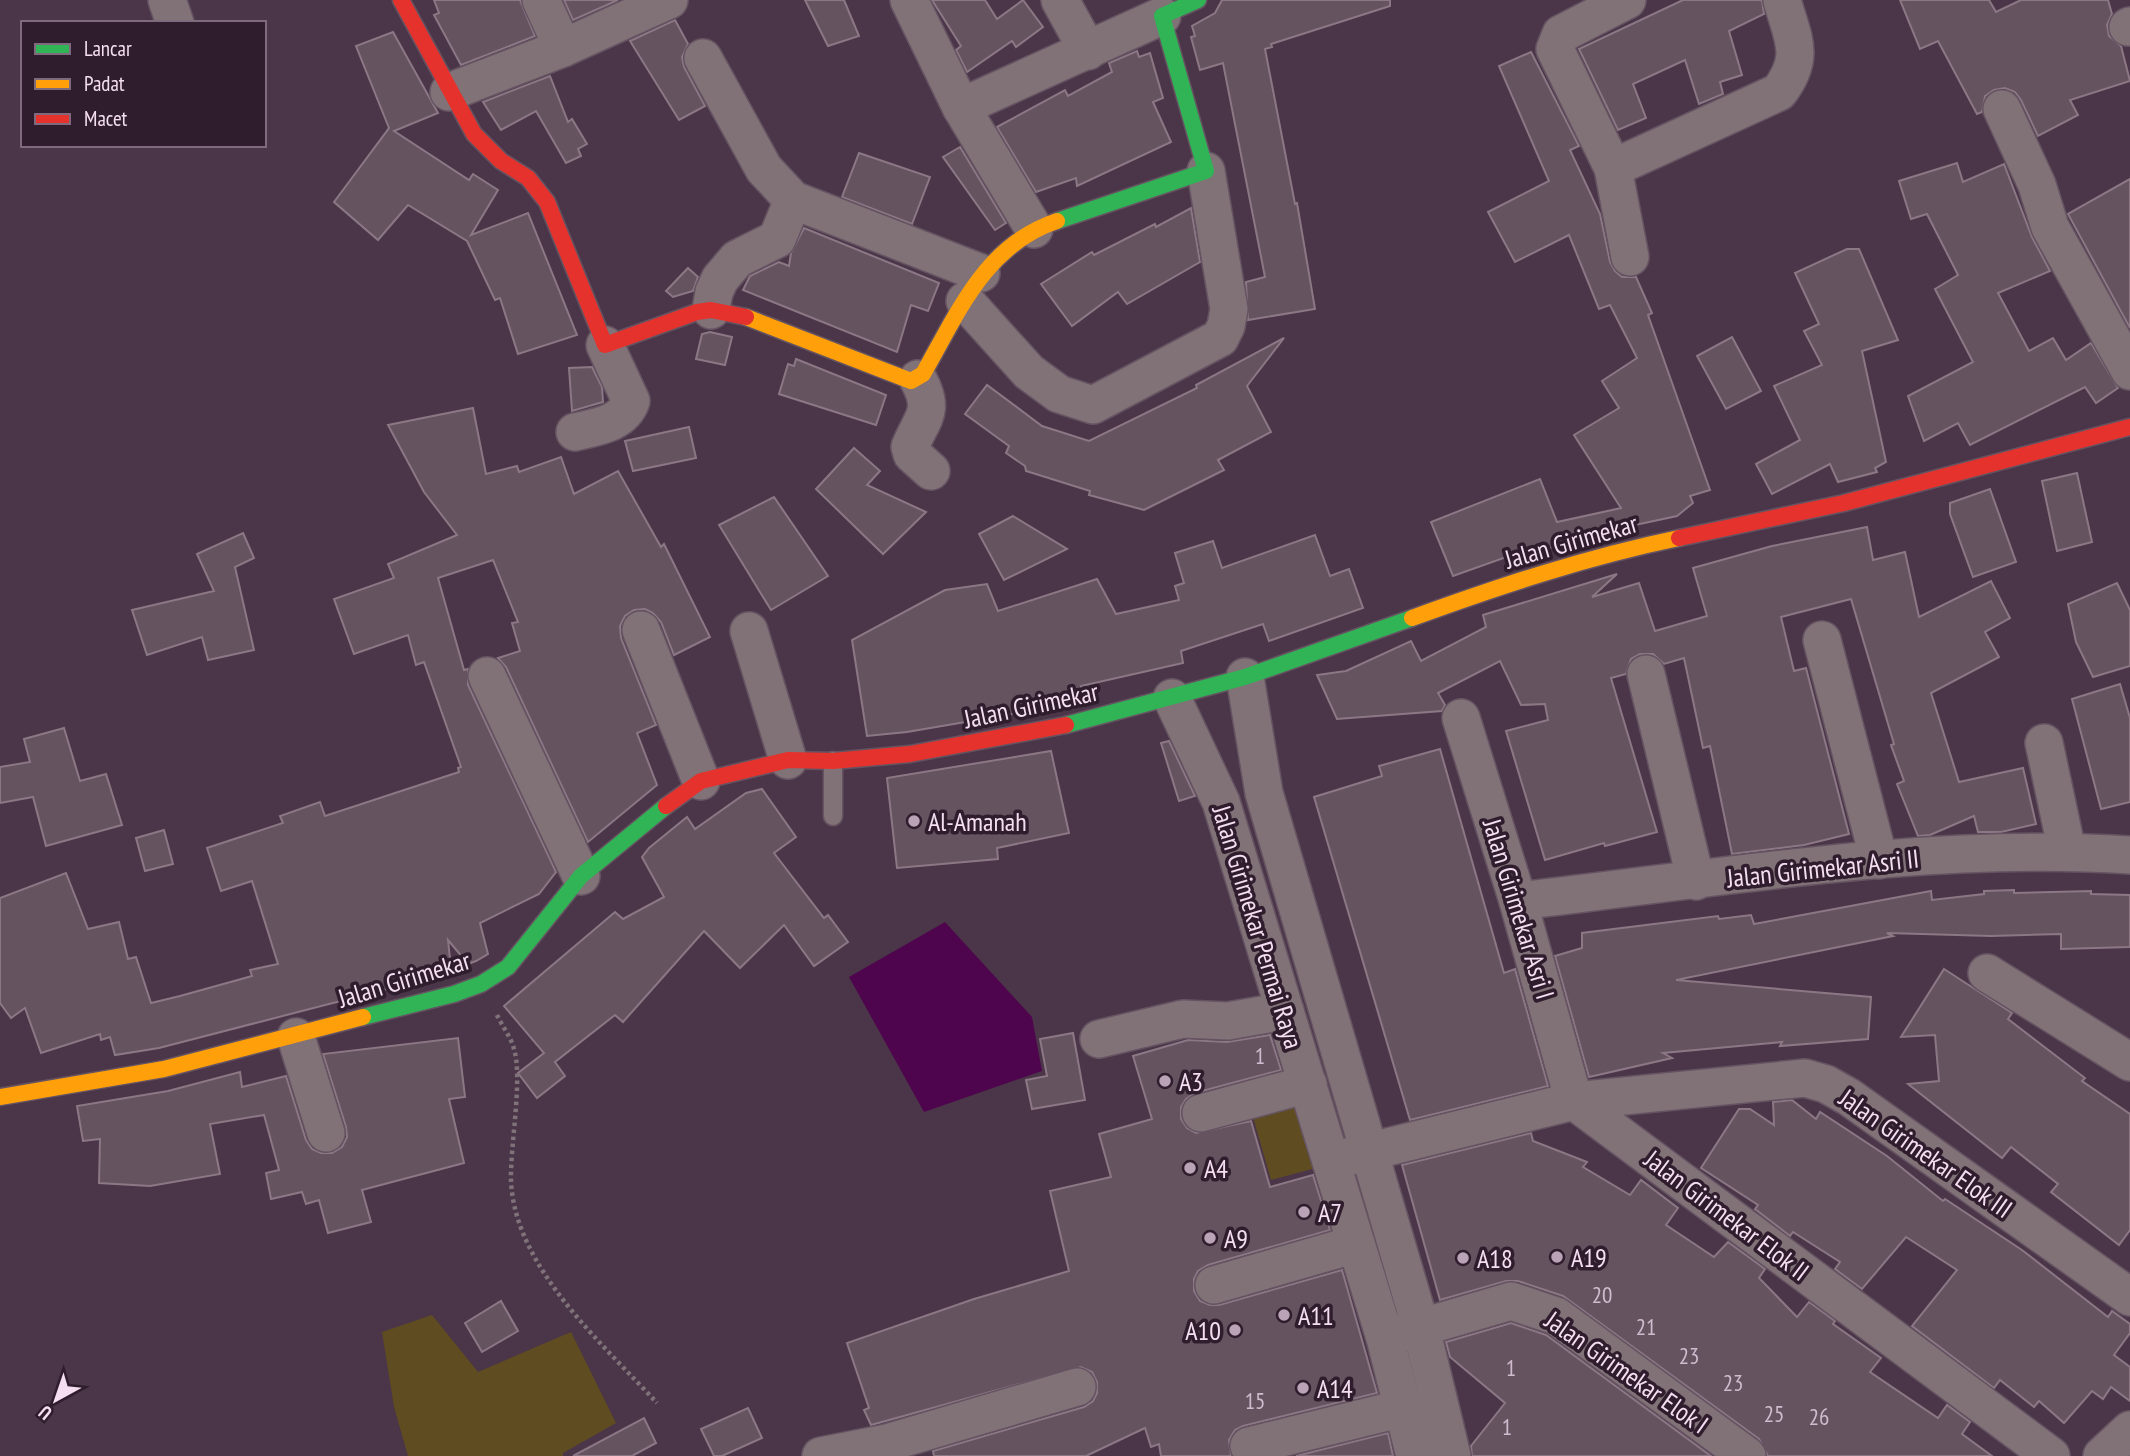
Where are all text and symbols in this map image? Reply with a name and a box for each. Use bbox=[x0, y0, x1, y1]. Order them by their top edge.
legend bbox=[21, 21, 266, 147]
text: Lancar bbox=[84, 35, 132, 62]
text: Padat bbox=[84, 70, 125, 97]
text: Macet bbox=[84, 105, 128, 132]
street label: Jalan Girimekar bbox=[1500, 506, 1641, 576]
street label: Jalan Girimekar bbox=[960, 675, 1101, 736]
street label: Jalan Girimekar Permai Raya bbox=[1205, 801, 1311, 1053]
place label: Al-Amanah bbox=[928, 805, 1027, 838]
marker: Al-Amanah bbox=[906, 813, 922, 829]
street label: Jalan Girimekar Asri I bbox=[1476, 814, 1562, 1003]
street label: Jalan Girimekar Asri II bbox=[1724, 842, 1921, 895]
street label: Jalan Girimekar bbox=[333, 943, 474, 1015]
house number: 1 bbox=[1255, 1041, 1265, 1070]
place label: A3 bbox=[1179, 1065, 1203, 1098]
marker: A3 bbox=[1157, 1073, 1173, 1089]
street label: Jalan Girimekar Elok III bbox=[1832, 1081, 2019, 1225]
street label: Jalan Girimekar Elok II bbox=[1637, 1142, 1816, 1288]
place label: A4 bbox=[1204, 1152, 1228, 1185]
marker: A4 bbox=[1182, 1160, 1198, 1176]
place label: A7 bbox=[1318, 1196, 1342, 1229]
marker: A7 bbox=[1296, 1204, 1312, 1220]
place label: A9 bbox=[1224, 1222, 1248, 1255]
marker: A9 bbox=[1202, 1230, 1218, 1246]
place label: A19 bbox=[1571, 1241, 1607, 1274]
place label: A18 bbox=[1477, 1242, 1513, 1275]
marker: A19 bbox=[1549, 1249, 1565, 1265]
marker: A18 bbox=[1455, 1250, 1471, 1266]
house number: 20 bbox=[1592, 1280, 1612, 1309]
place label: A11 bbox=[1298, 1299, 1334, 1332]
street label: Jalan Girimekar Elok I bbox=[1538, 1303, 1715, 1440]
marker: A11 bbox=[1276, 1307, 1292, 1323]
house number: 21 bbox=[1636, 1312, 1656, 1341]
place label: A10 bbox=[1185, 1314, 1221, 1347]
marker: A10 bbox=[1227, 1322, 1243, 1338]
house number: 23 bbox=[1679, 1341, 1699, 1370]
house number: 1 bbox=[1506, 1353, 1516, 1382]
north arrow bbox=[21, 1365, 91, 1435]
house number: 23 bbox=[1723, 1368, 1743, 1397]
place label: A14 bbox=[1317, 1372, 1353, 1405]
marker: A14 bbox=[1295, 1380, 1311, 1396]
house number: 15 bbox=[1245, 1386, 1265, 1415]
house number: 25 bbox=[1764, 1399, 1784, 1428]
text: U bbox=[34, 1401, 57, 1425]
house number: 26 bbox=[1809, 1402, 1829, 1431]
house number: 1 bbox=[1502, 1412, 1512, 1441]

